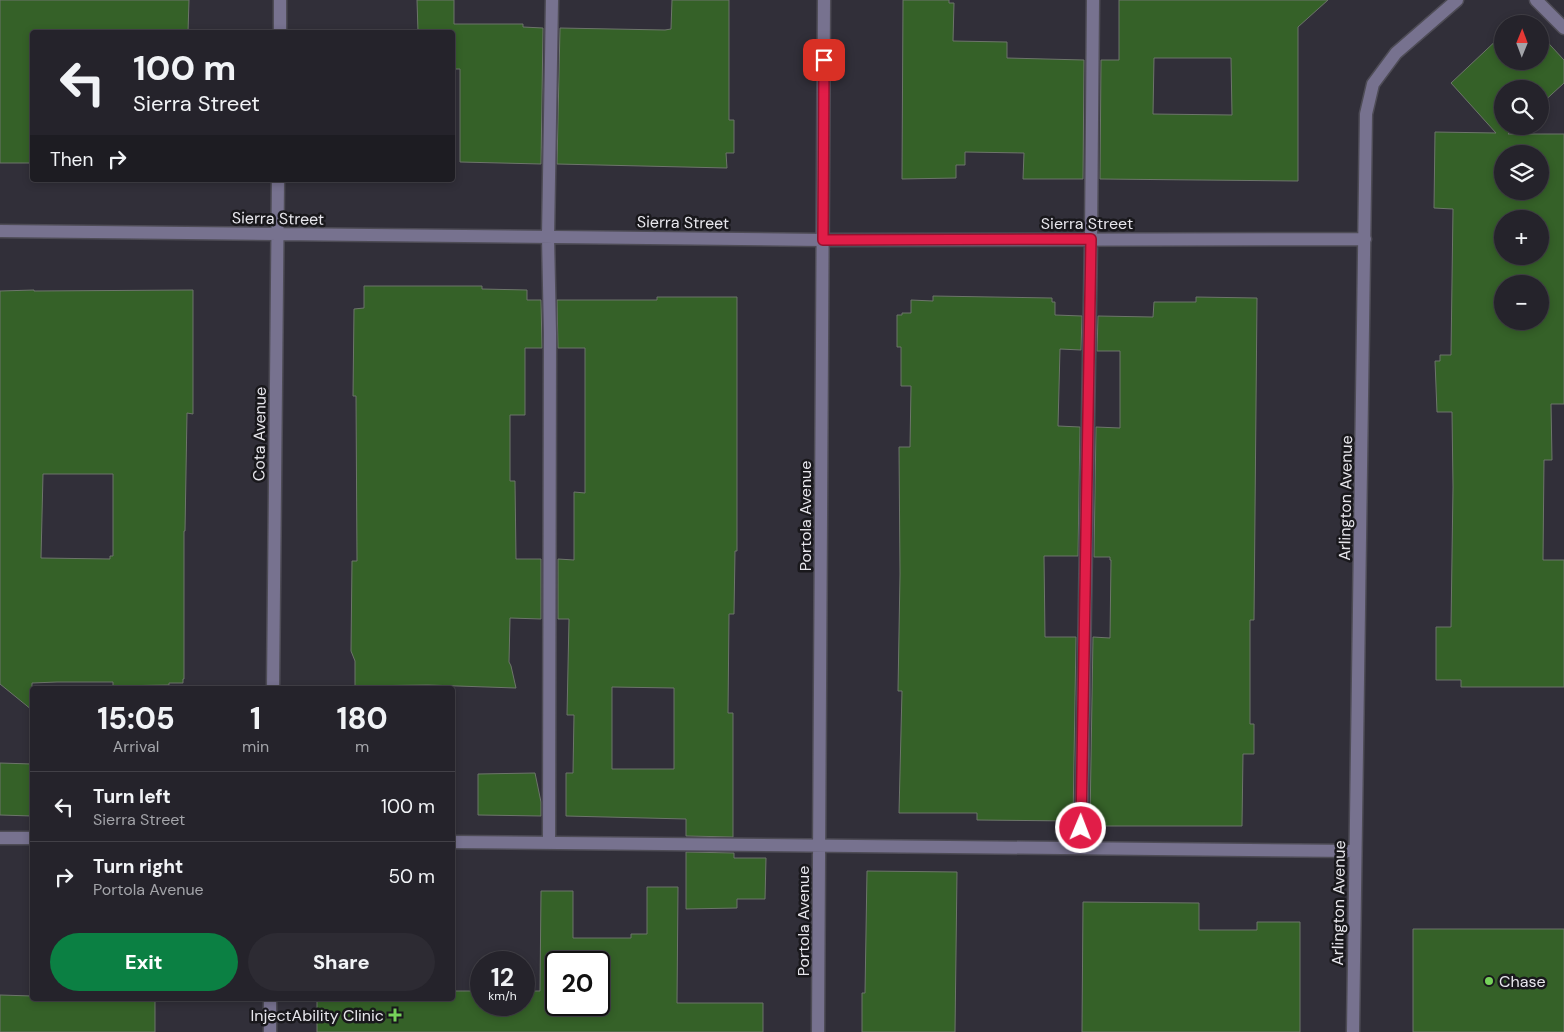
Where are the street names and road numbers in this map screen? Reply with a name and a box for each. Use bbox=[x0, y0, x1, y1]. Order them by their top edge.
street label: Sierra Street bbox=[232, 207, 324, 230]
street label: Sierra Street bbox=[637, 211, 729, 234]
street label: Sierra Street bbox=[1041, 213, 1133, 234]
street label: Cota Avenue bbox=[248, 387, 271, 481]
street label: Arlington Avenue bbox=[1334, 435, 1357, 561]
street label: Portola Avenue bbox=[795, 461, 816, 571]
street label: Arlington Avenue bbox=[1327, 840, 1350, 966]
street label: Portola Avenue bbox=[793, 866, 814, 976]

